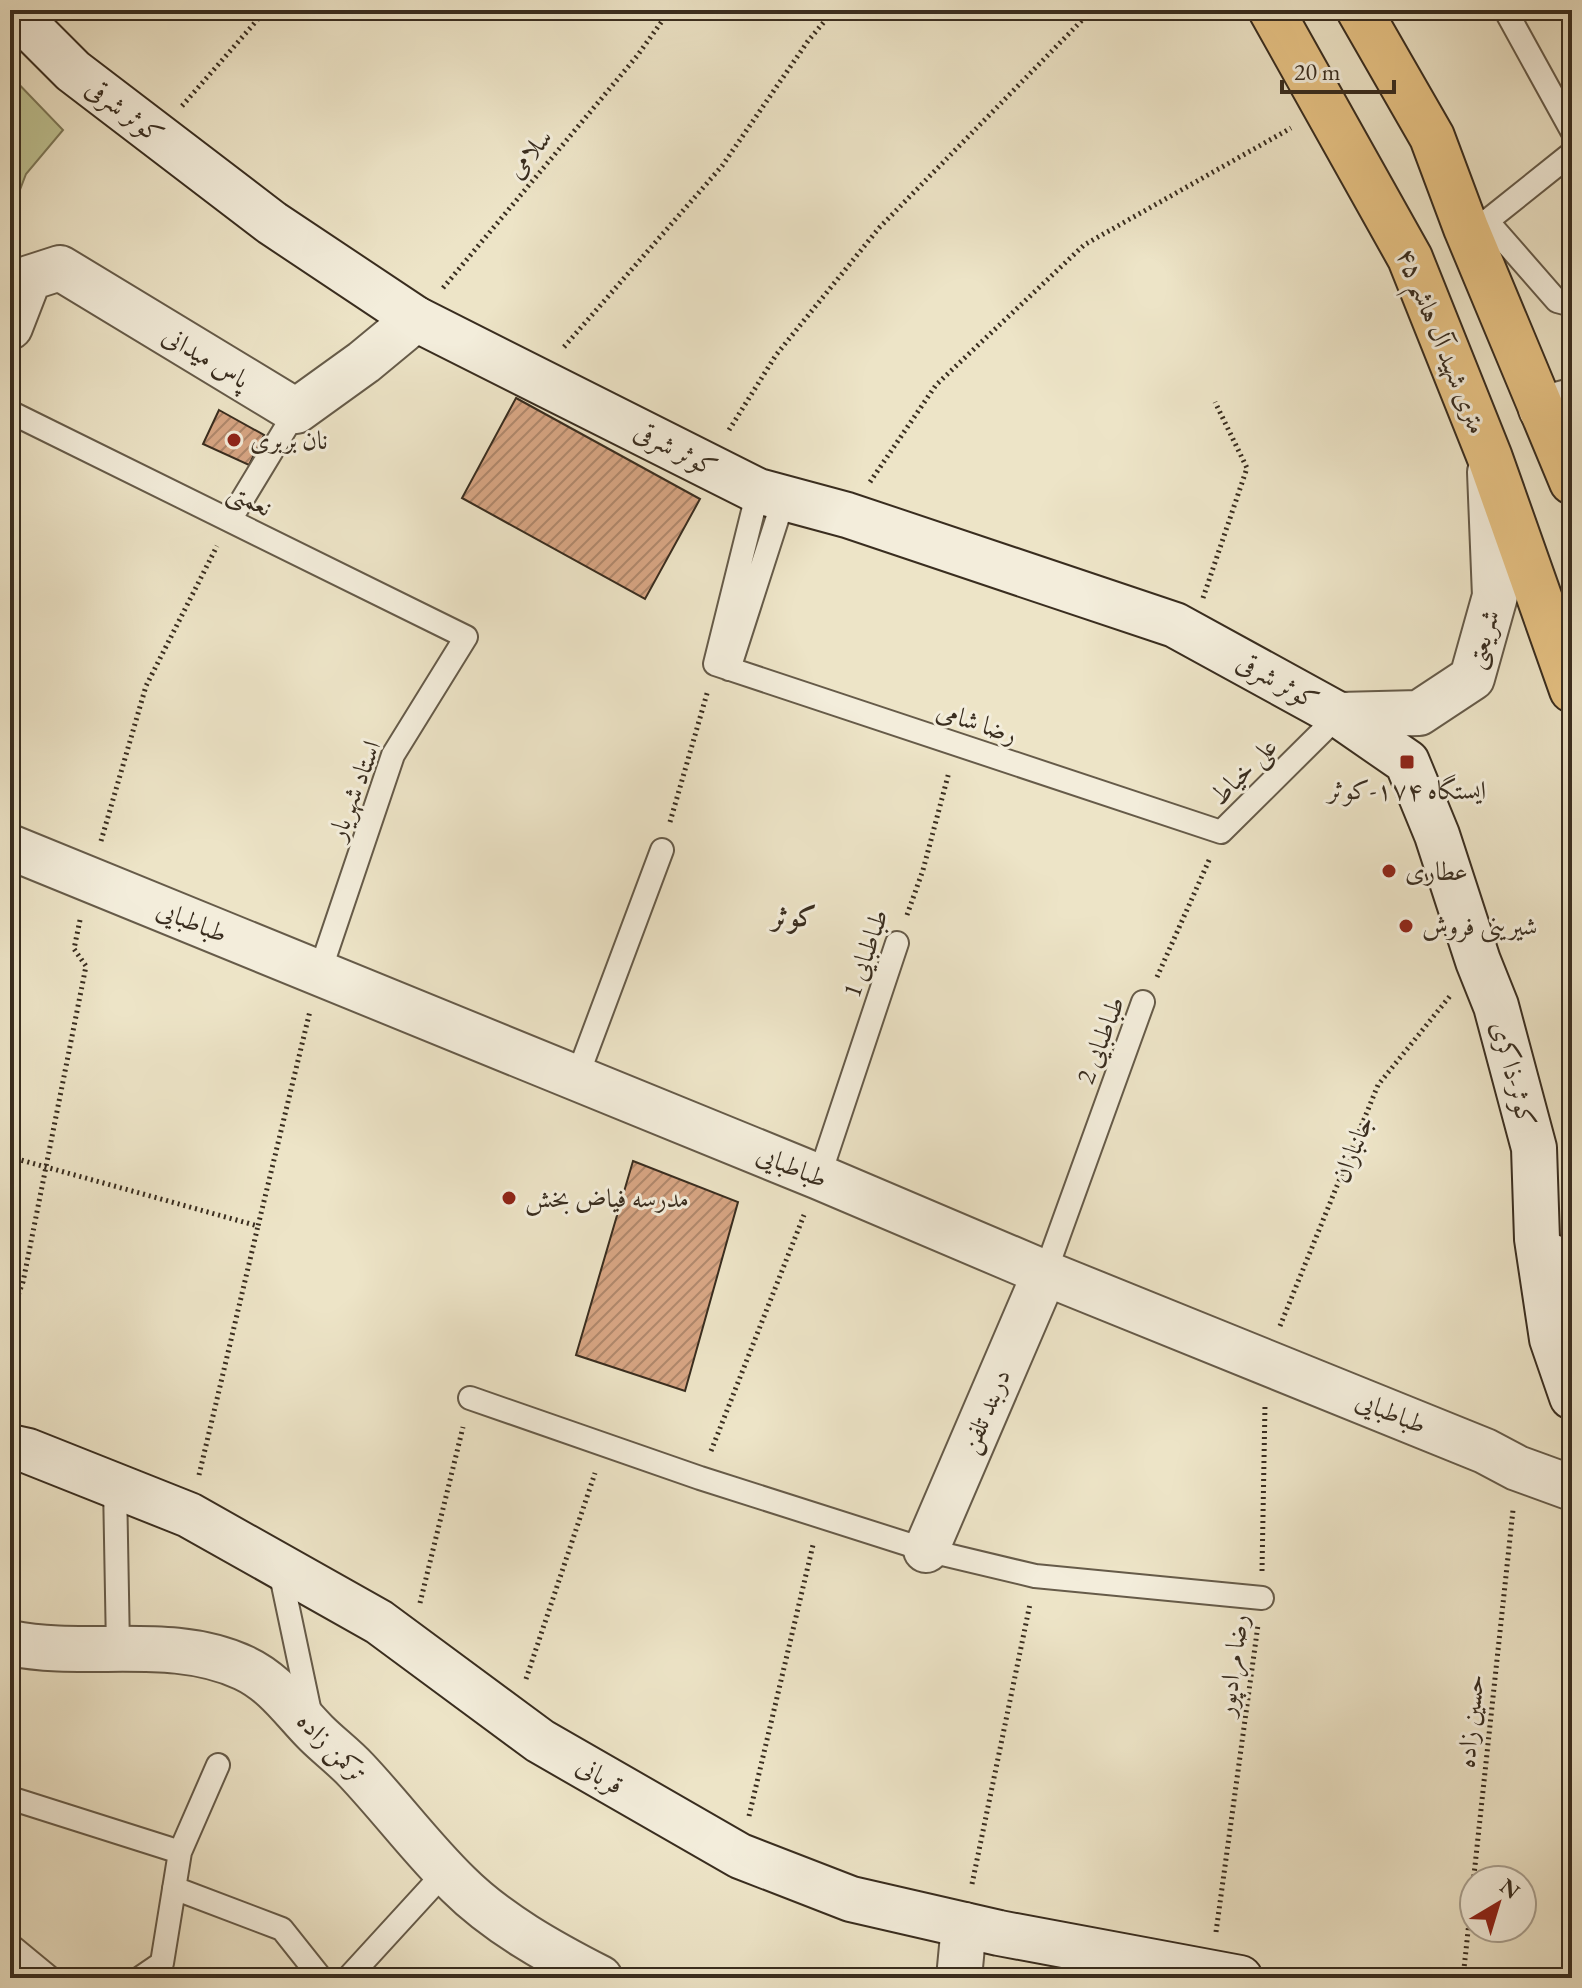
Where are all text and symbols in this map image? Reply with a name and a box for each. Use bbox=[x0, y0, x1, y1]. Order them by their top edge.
scale bar bbox=[1282, 44, 1394, 94]
text: 20 m bbox=[1294, 56, 1341, 87]
street label: کوثر شرقی bbox=[79, 71, 171, 151]
street label: سلامی bbox=[498, 121, 560, 185]
street label: ۴۵ متری شهید آل هاشم bbox=[1381, 243, 1495, 442]
street label: پاس میدانی bbox=[155, 318, 257, 398]
street label: کوثر شرقی bbox=[629, 414, 723, 484]
place label: نان بربری bbox=[250, 423, 328, 457]
marker: نان بربری bbox=[225, 431, 243, 449]
street label: نعمتی bbox=[221, 474, 278, 526]
street label: شریعتی bbox=[1457, 605, 1509, 673]
street label: کوثر شرقی bbox=[1231, 645, 1325, 717]
street label: رضا شامی bbox=[932, 693, 1022, 751]
street label: علی خیاط bbox=[1202, 730, 1286, 814]
street label: استاد شهریار bbox=[318, 735, 388, 847]
marker: ایستگاه ۱۷۴-کوثر bbox=[1398, 753, 1416, 771]
place label: ایستگاه ۱۷۴-کوثر bbox=[1325, 773, 1486, 807]
place label: عطاری bbox=[1405, 854, 1468, 888]
marker: عطاری bbox=[1380, 862, 1398, 880]
street label: طباطبایی bbox=[152, 892, 232, 950]
district label: کوثر bbox=[768, 898, 817, 934]
street label: طباطبایی 1 bbox=[834, 905, 896, 1001]
place label: شیرینی فروش bbox=[1422, 909, 1538, 943]
marker: شیرینی فروش bbox=[1397, 917, 1415, 935]
street label: طباطبایی 2 bbox=[1068, 991, 1132, 1089]
street label: کوثر-ذاکری bbox=[1484, 1017, 1544, 1131]
street label: جانبازان bbox=[1323, 1110, 1381, 1188]
street label: طباطبایی bbox=[752, 1137, 832, 1195]
place label: مدرسه فیاض بخش bbox=[525, 1181, 689, 1216]
marker: مدرسه فیاض بخش bbox=[500, 1189, 518, 1207]
street label: دربند تلفن bbox=[952, 1364, 1019, 1459]
street label: طباطبایی bbox=[1351, 1383, 1431, 1441]
street label: رضا مرادپور bbox=[1208, 1612, 1258, 1721]
street label: حسین زاده bbox=[1448, 1672, 1492, 1770]
street label: ترکمن زاده bbox=[289, 1704, 374, 1791]
street label: قربانی bbox=[570, 1748, 630, 1802]
north arrow bbox=[1458, 1864, 1538, 1944]
text: N bbox=[1494, 1872, 1526, 1906]

